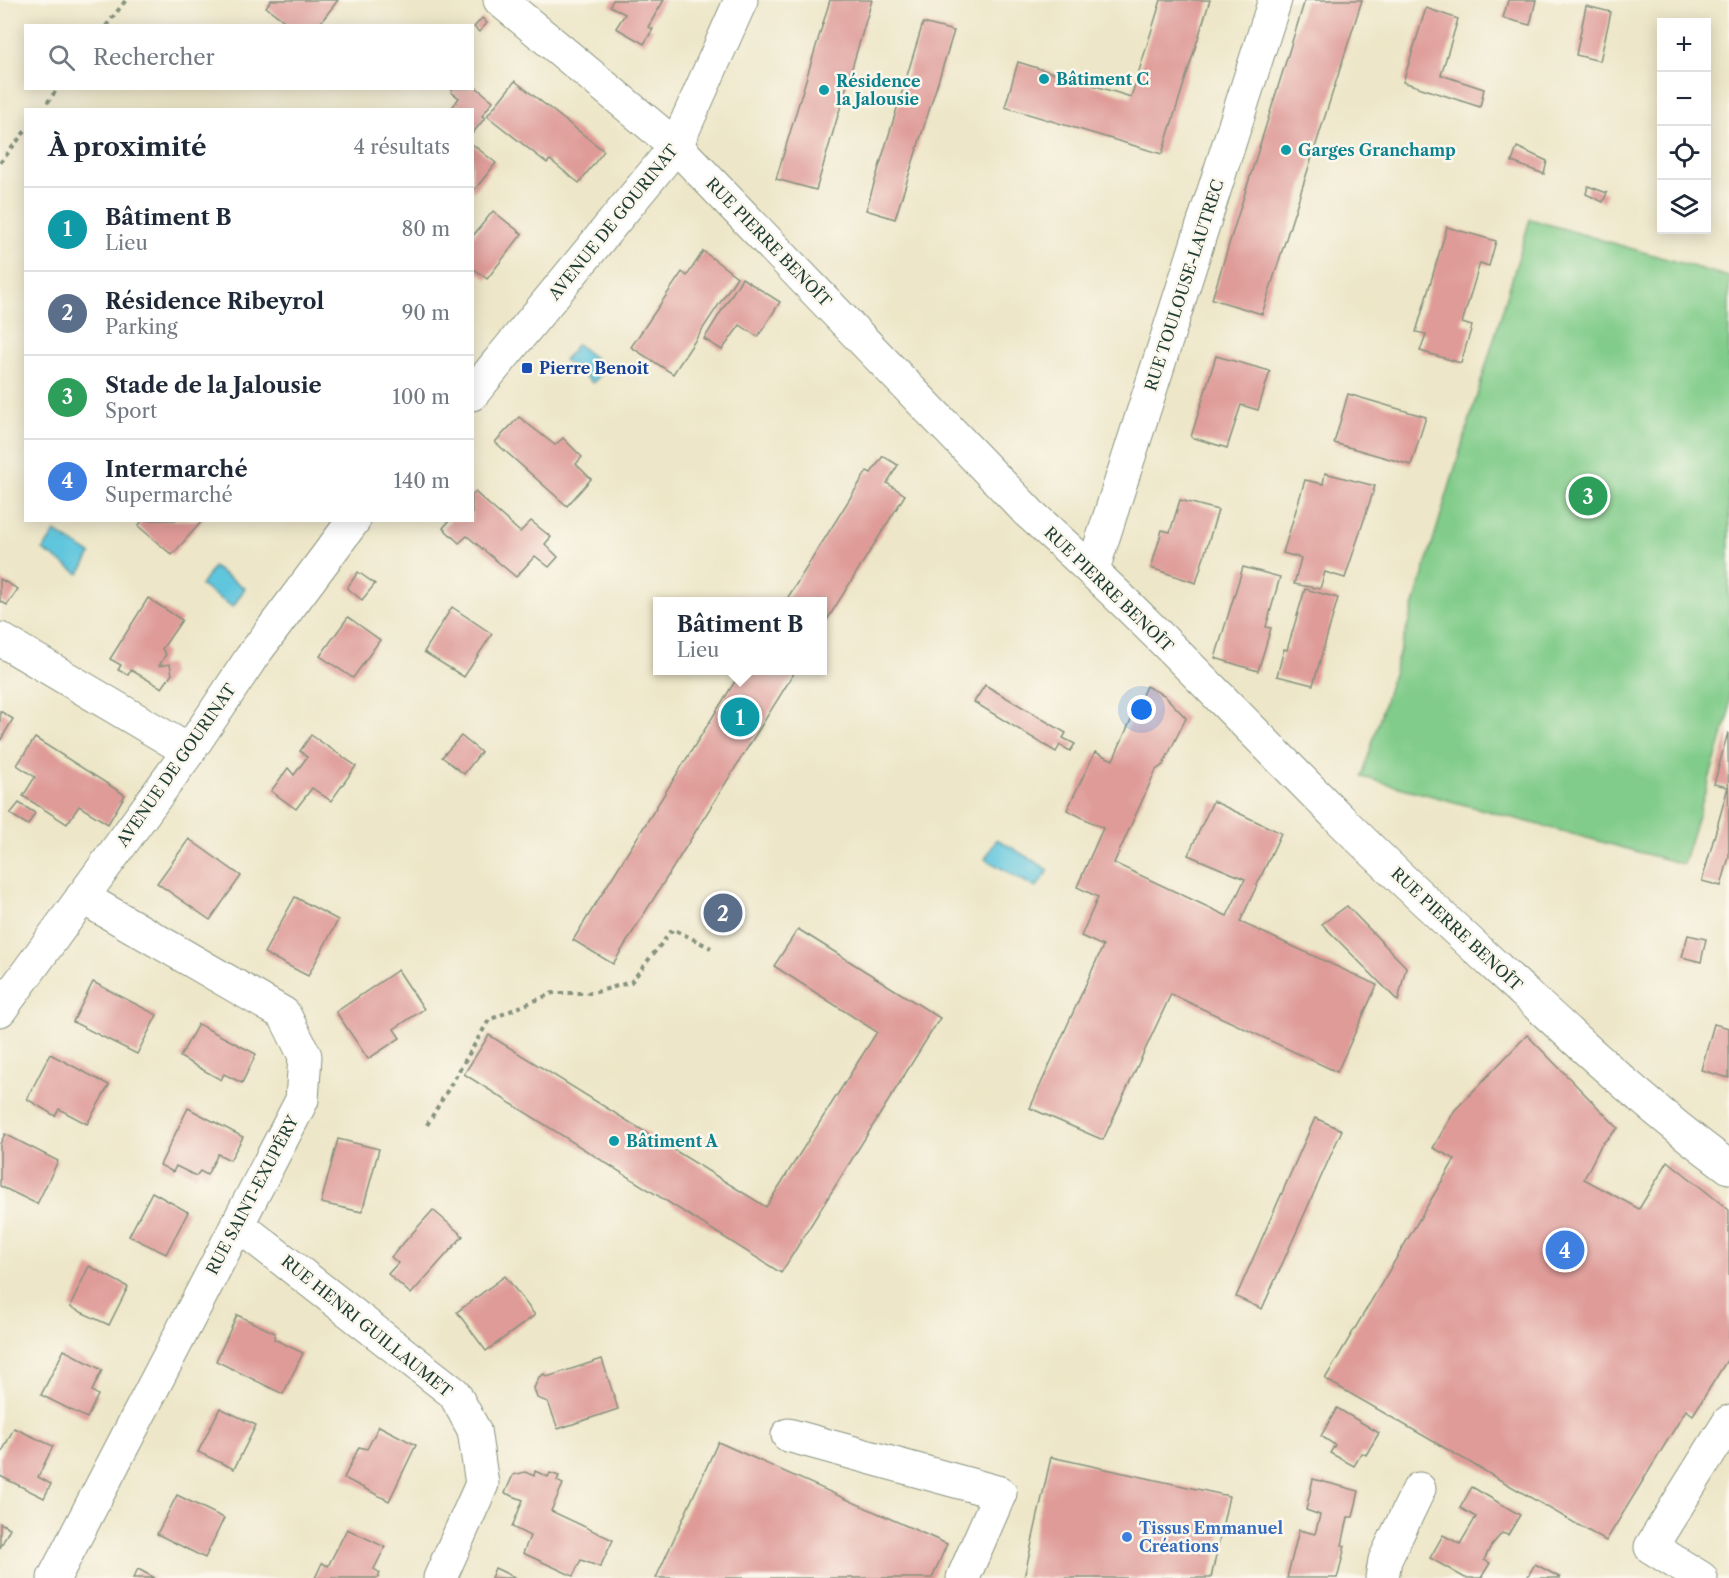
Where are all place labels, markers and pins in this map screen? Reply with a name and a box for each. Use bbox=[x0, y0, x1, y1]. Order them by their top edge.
place label: Bâtiment C bbox=[1056, 69, 1149, 89]
place label: Résidence la Jalousie bbox=[836, 71, 921, 109]
marker: Bâtiment C bbox=[1037, 72, 1051, 86]
marker: Résidence la Jalousie bbox=[817, 83, 831, 97]
place label: Garges Granchamp bbox=[1298, 140, 1456, 160]
marker: Garges Granchamp bbox=[1279, 143, 1293, 157]
place label: Pierre Benoit bbox=[539, 358, 650, 378]
marker: Pierre Benoit bbox=[520, 361, 534, 375]
pin: 3 bbox=[1568, 474, 1608, 518]
pin: 1 bbox=[720, 694, 760, 740]
pin: 2 bbox=[704, 890, 742, 936]
place label: Bâtiment A bbox=[626, 1131, 719, 1151]
marker: Bâtiment A bbox=[607, 1134, 621, 1148]
pin: 4 bbox=[1546, 1228, 1584, 1272]
place label: Tissus Emmanuel Créations bbox=[1139, 1518, 1283, 1556]
marker: Tissus Emmanuel Créations bbox=[1120, 1530, 1134, 1544]

